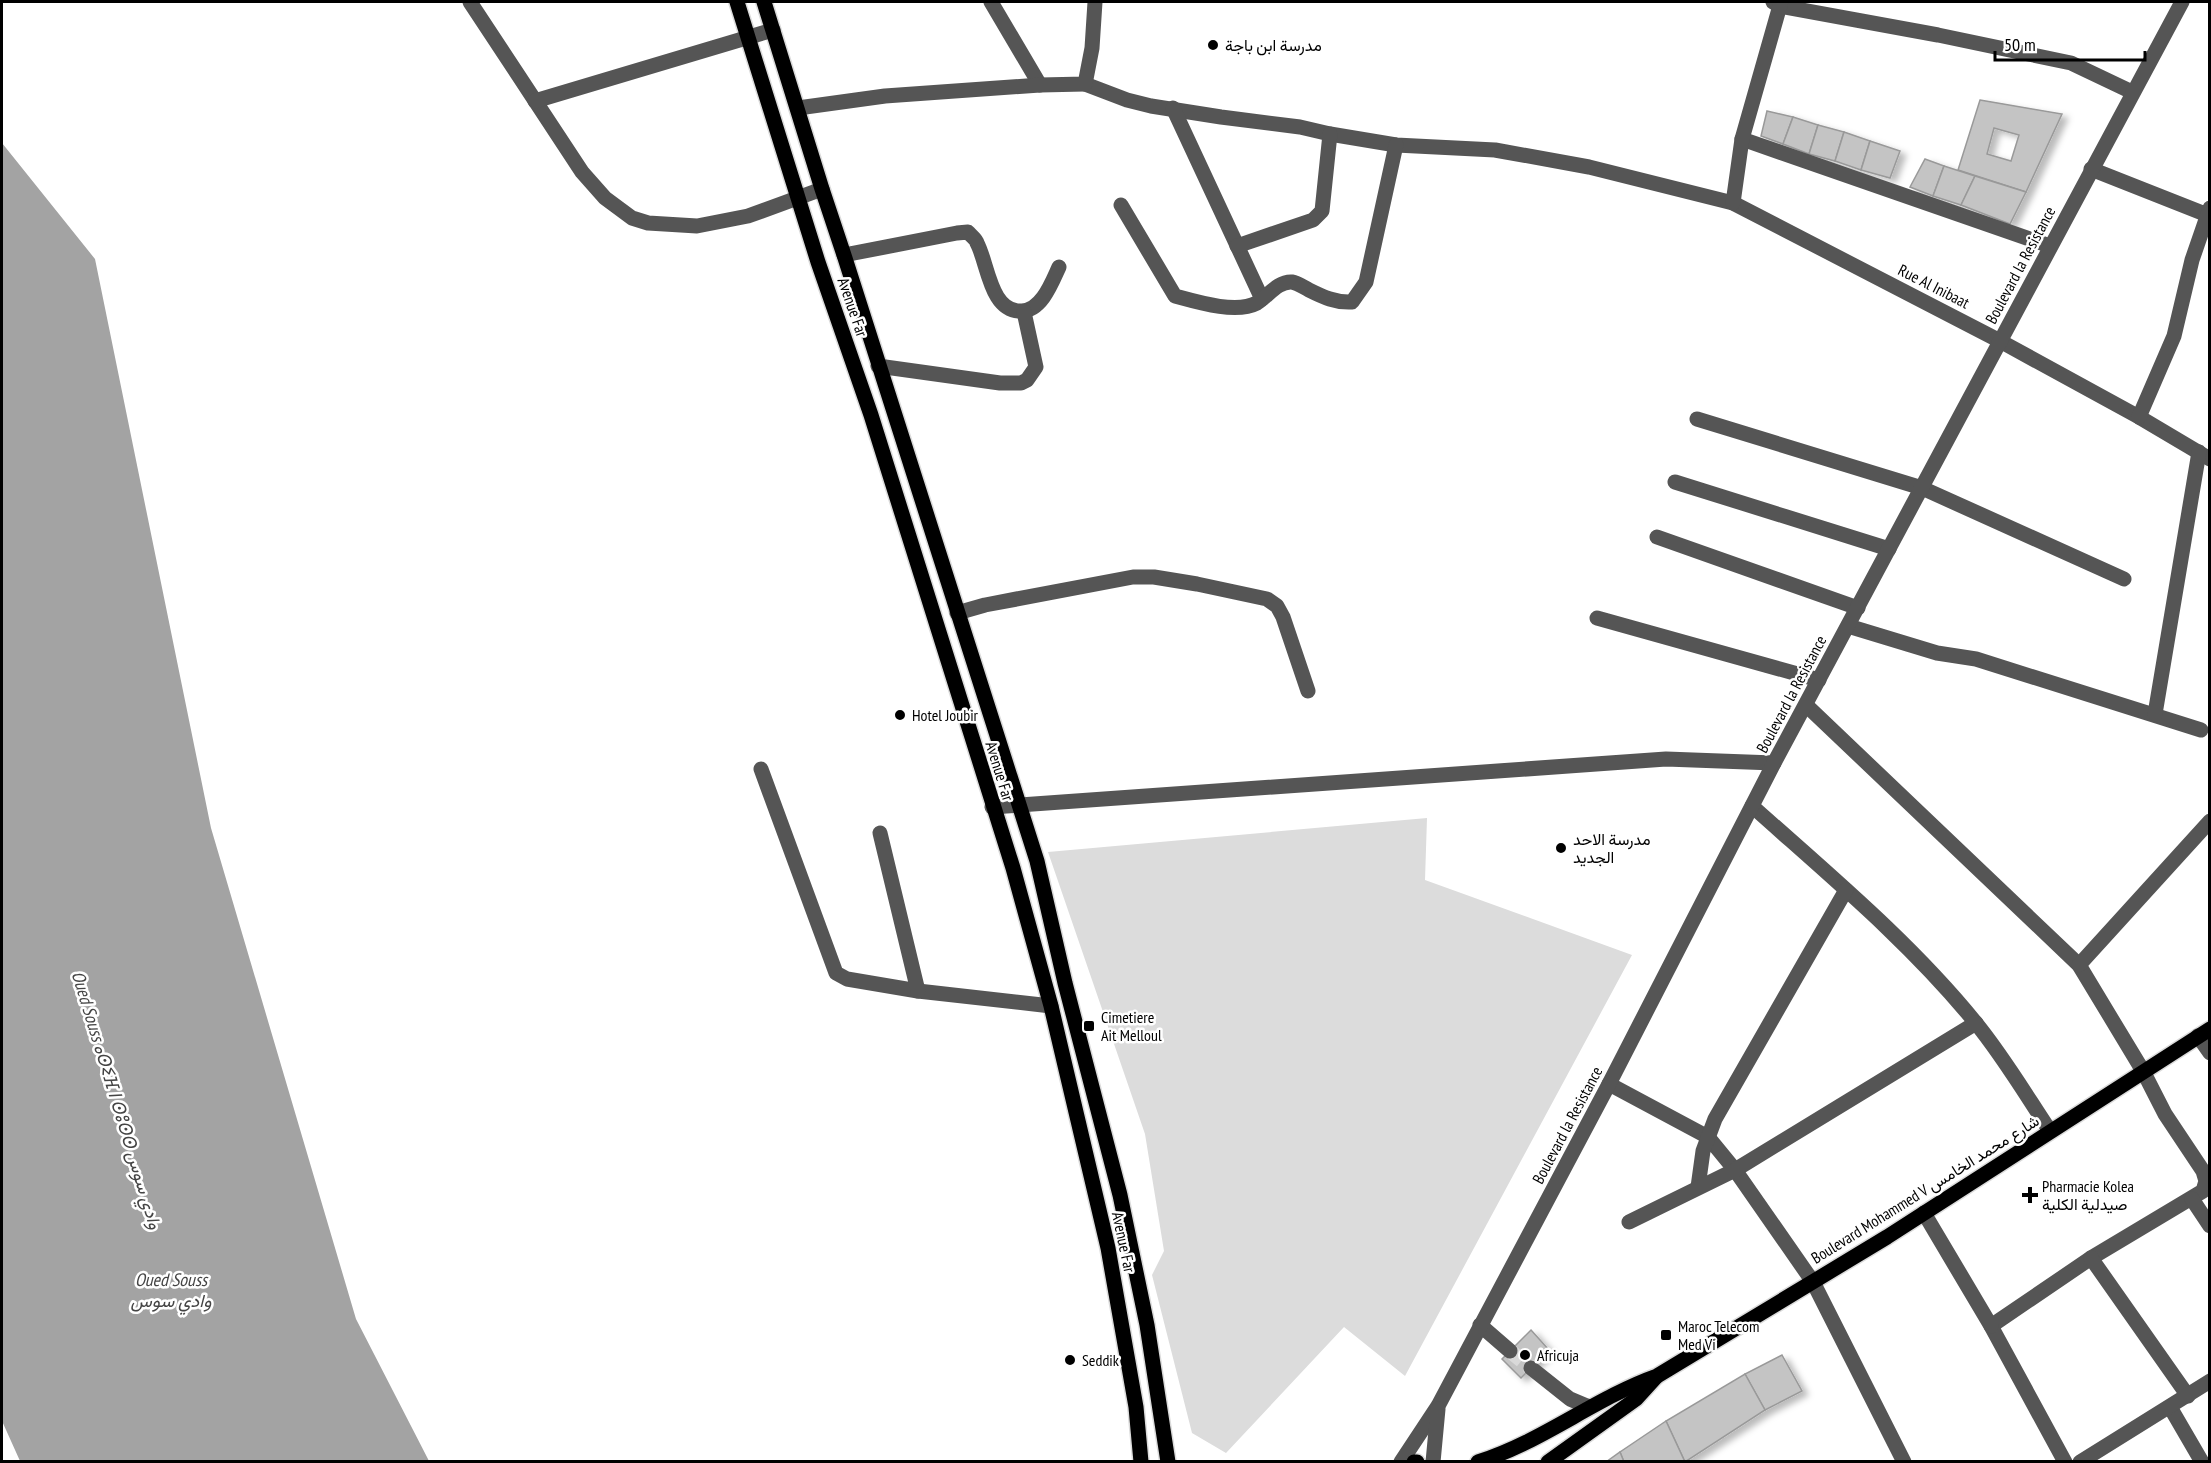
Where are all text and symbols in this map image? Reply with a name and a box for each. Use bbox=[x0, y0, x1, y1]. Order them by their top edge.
scale bar bbox=[1995, 24, 2145, 62]
text: 50 m bbox=[2004, 33, 2036, 56]
place label: مدرسة ابن باجة bbox=[1225, 35, 1322, 56]
marker: مدرسة ابن باجة bbox=[1206, 38, 1220, 52]
street label: Boulevard la Resistance bbox=[1981, 203, 2059, 327]
street label: Rue Al Inibaat bbox=[1895, 260, 1973, 313]
street label: Avenue Far bbox=[834, 275, 873, 340]
street label: Boulevard la Resistance bbox=[1752, 632, 1830, 756]
place label: Hotel Joubir bbox=[912, 705, 979, 725]
marker: Hotel Joubir bbox=[893, 708, 907, 722]
street label: Avenue Far bbox=[981, 739, 1019, 804]
place label: مدرسة الاحد الجديد bbox=[1573, 829, 1651, 867]
marker: مدرسة الاحد الجديد bbox=[1554, 841, 1568, 855]
water label: Oued Souss ⴰⵙⵉⴼ ⵏ ⵙⵓⵙⵙ وادي سوس bbox=[63, 968, 167, 1233]
place label: Cimetiere Ait Melloul bbox=[1101, 1007, 1162, 1045]
marker: Cimetiere Ait Melloul bbox=[1082, 1019, 1096, 1033]
street label: Boulevard la Resistance bbox=[1528, 1063, 1606, 1187]
street label: Boulevard Mohammed V شارع محمد الخامس bbox=[1807, 1110, 2044, 1269]
place label: Pharmacie Kolea صيدلية الكلية bbox=[2042, 1176, 2134, 1214]
marker: Pharmacie Kolea صيدلية الكلية bbox=[2023, 1188, 2037, 1202]
street label: Avenue Far bbox=[1108, 1210, 1140, 1275]
water label: Oued Souss وادي سوس bbox=[131, 1268, 211, 1316]
place label: Maroc Telecom Med Vi bbox=[1678, 1316, 1759, 1354]
marker: Maroc Telecom Med Vi bbox=[1659, 1328, 1673, 1342]
place label: Africuja bbox=[1537, 1345, 1579, 1365]
marker: Africuja bbox=[1518, 1348, 1532, 1362]
place label: Seddik bbox=[1082, 1350, 1120, 1370]
marker: Seddik bbox=[1063, 1353, 1077, 1367]

